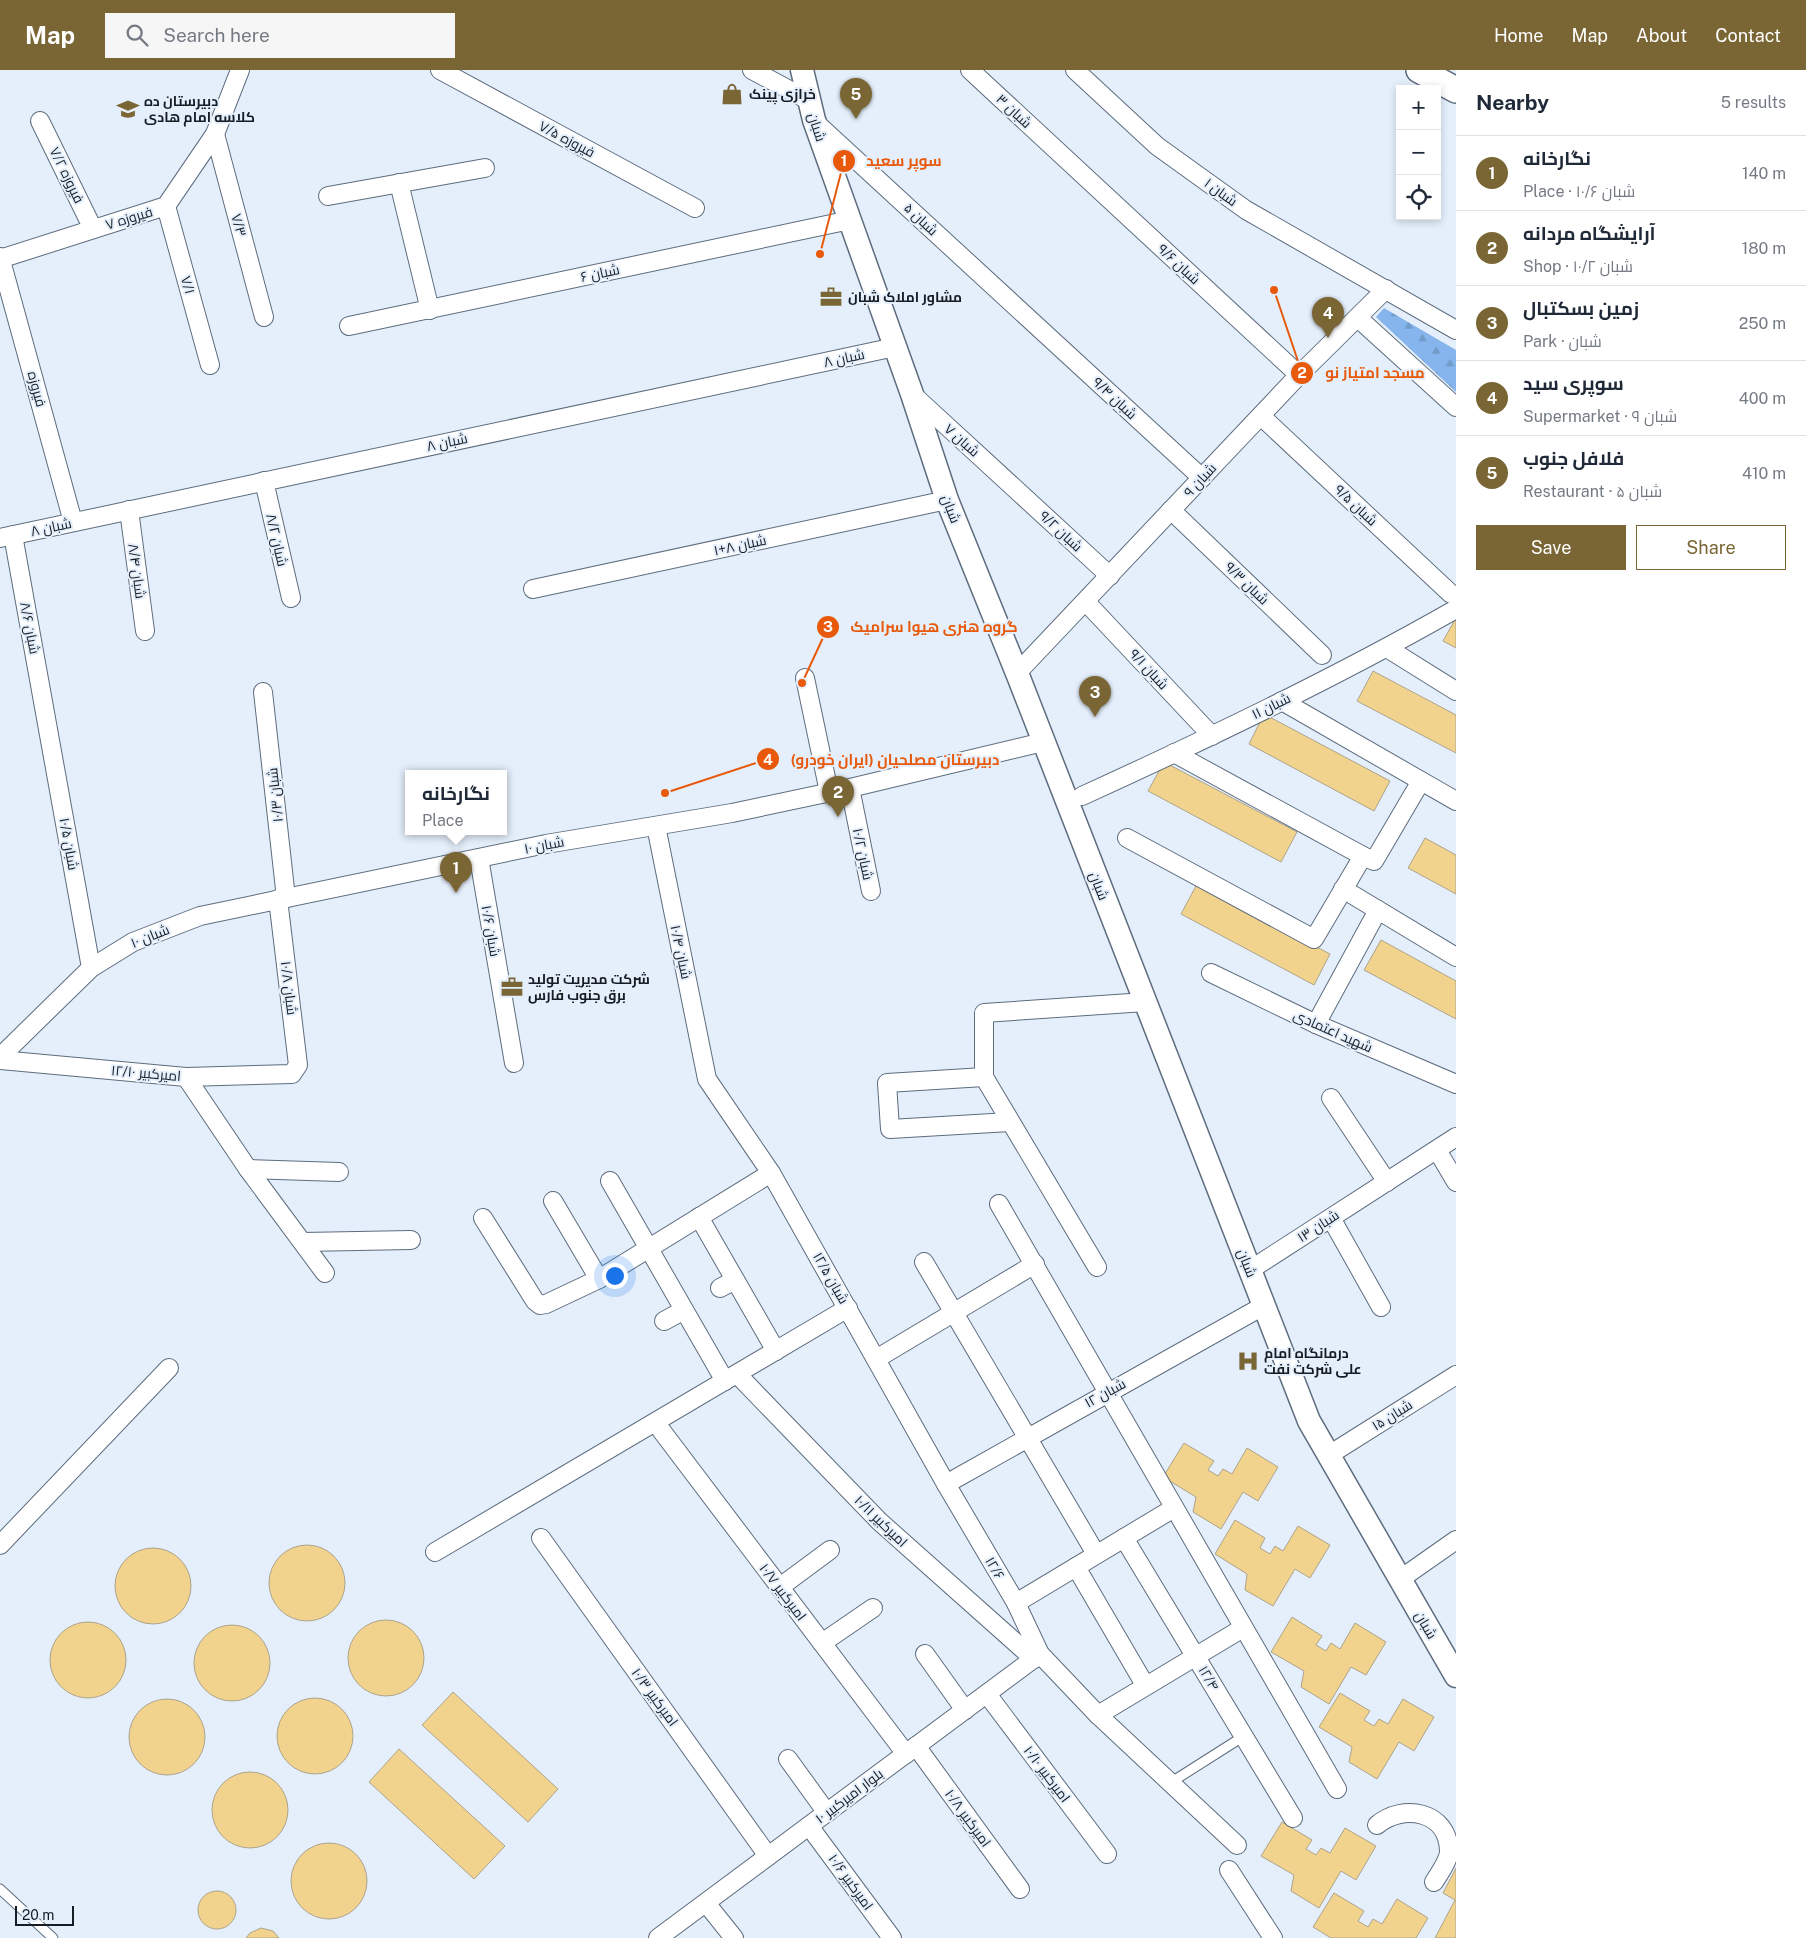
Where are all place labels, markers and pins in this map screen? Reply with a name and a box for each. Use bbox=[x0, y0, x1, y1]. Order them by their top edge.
pin: 5 bbox=[840, 78, 872, 119]
shop icon: خرازی پینک bbox=[719, 81, 745, 107]
place label: خرازی پینک bbox=[749, 86, 816, 105]
place label: دبیرستان ده کلاسه امام هادی bbox=[144, 93, 255, 127]
school or university icon: دبیرستان ده کلاسه امام هادی bbox=[115, 96, 141, 122]
callout: سوپر سعید bbox=[832, 146, 952, 176]
office icon: مشاور املاک شبان bbox=[818, 284, 844, 310]
place label: مشاور املاک شبان bbox=[848, 289, 962, 306]
pin: 4 bbox=[1312, 297, 1344, 338]
callout: مسجد امتیاز نو bbox=[1290, 358, 1434, 388]
callout: گروه هنری هیوا سرامیک bbox=[815, 612, 1027, 642]
pin: 3 bbox=[1079, 676, 1111, 717]
callout: دبیرستان مصلحیان (ایران خودرو) bbox=[756, 744, 1010, 774]
pin: 2 bbox=[822, 776, 854, 817]
pin: 1 bbox=[440, 852, 472, 893]
place label: شرکت مدیریت تولید برق جنوب فارس bbox=[528, 971, 650, 1004]
office icon: شرکت مدیریت تولید برق جنوب فارس bbox=[499, 974, 525, 1000]
place label: درمانگاه امام علی شرکت نفت bbox=[1264, 1345, 1362, 1378]
hospital icon: درمانگاه امام علی شرکت نفت bbox=[1235, 1348, 1261, 1374]

